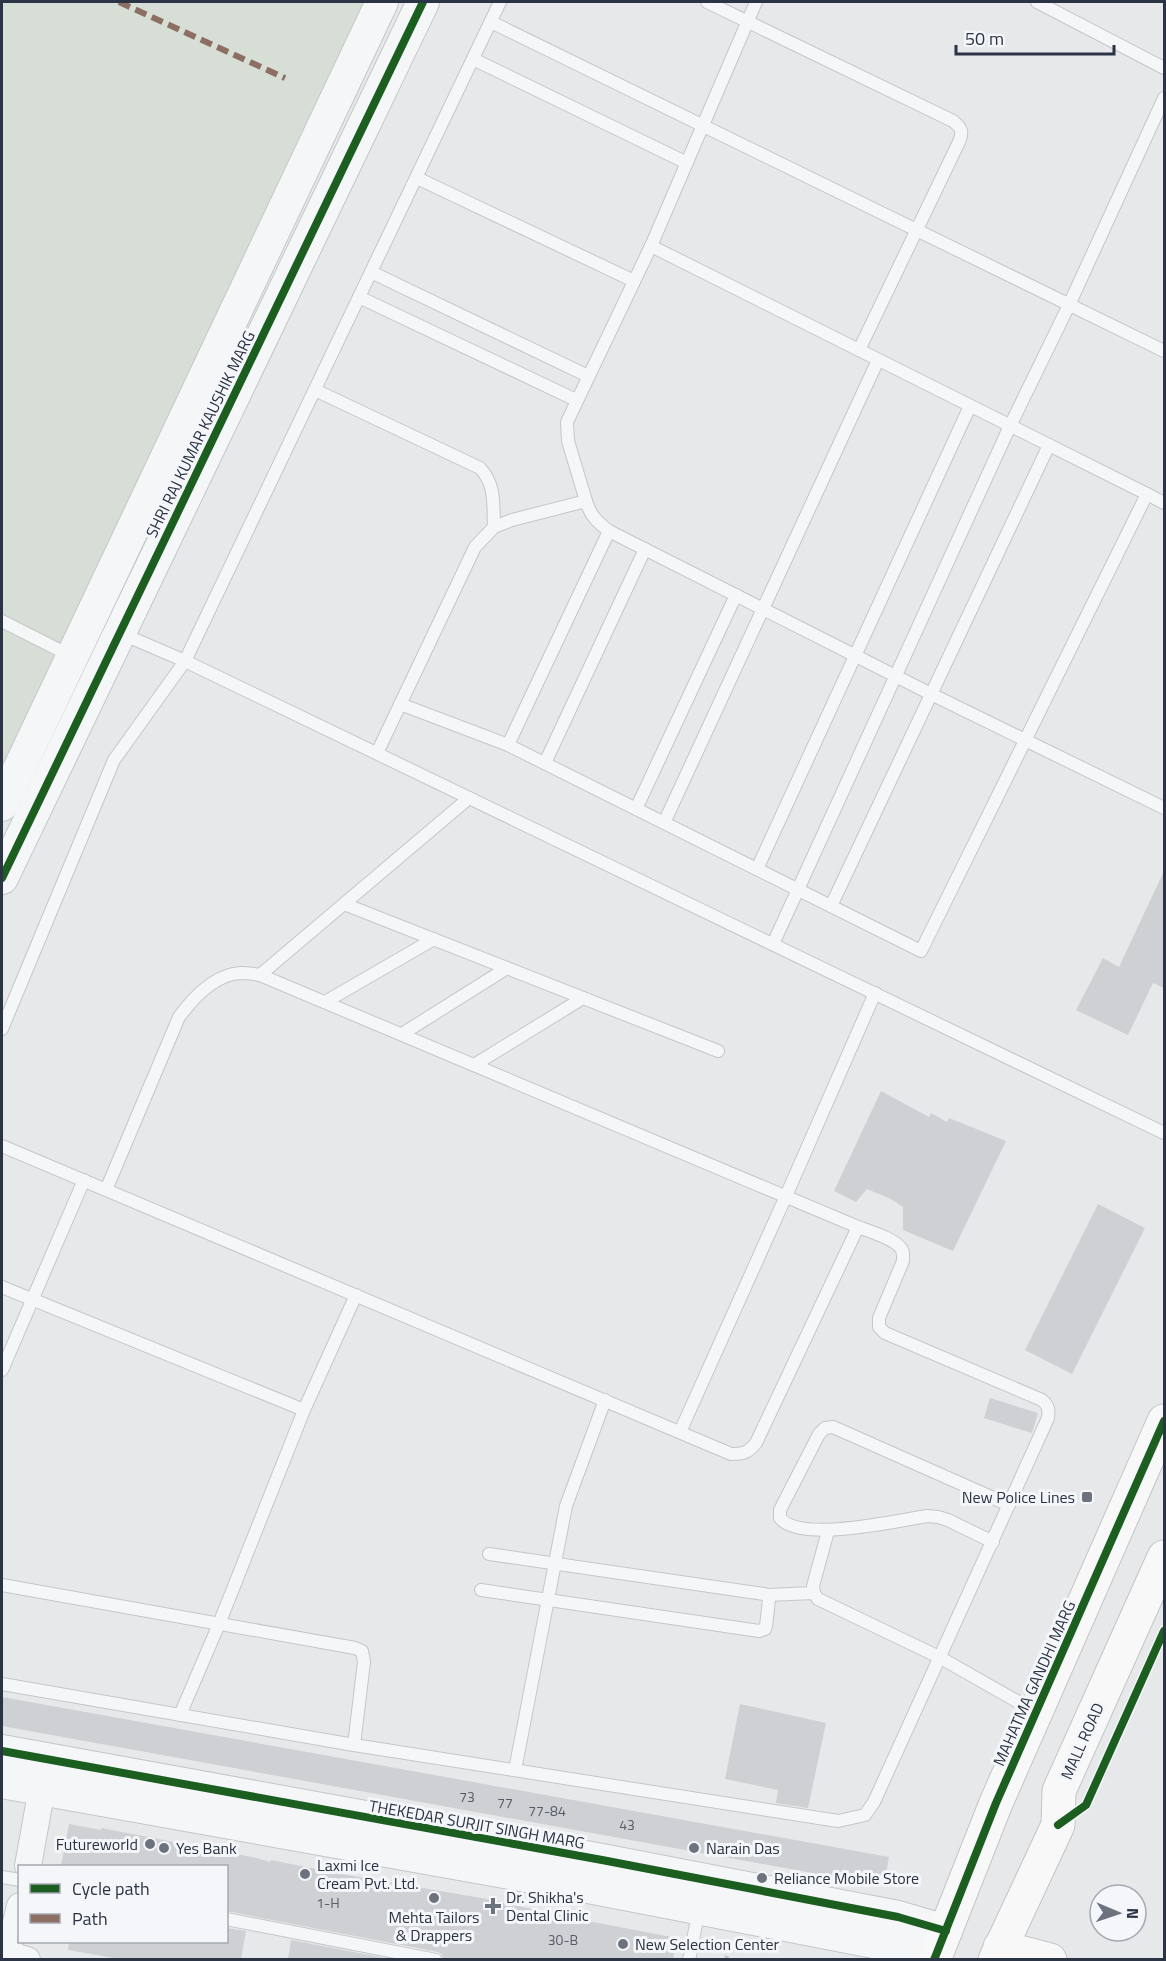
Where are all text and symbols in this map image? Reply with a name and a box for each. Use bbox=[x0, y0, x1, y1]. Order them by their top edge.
scale bar bbox=[956, 18, 1114, 56]
text: 50 m bbox=[965, 25, 1004, 52]
street label: SHRI RAJ KUMAR KAUSHIK MARG bbox=[139, 327, 261, 541]
place label: New Police Lines bbox=[962, 1485, 1075, 1509]
marker: New Police Lines bbox=[1080, 1490, 1094, 1504]
street label: MAHATMA GANDHI MARG bbox=[987, 1596, 1081, 1770]
street label: MALL ROAD bbox=[1054, 1699, 1110, 1783]
house number: 73 bbox=[459, 1786, 475, 1807]
house number: 77 bbox=[497, 1792, 513, 1813]
street label: THEKEDAR SURJIT SINGH MARG bbox=[367, 1793, 587, 1855]
house number: 77-84 bbox=[528, 1800, 566, 1821]
house number: 43 bbox=[619, 1814, 635, 1835]
place label: Futureworld bbox=[56, 1832, 138, 1856]
place label: Yes Bank bbox=[176, 1836, 237, 1860]
place label: Narain Das bbox=[706, 1836, 780, 1860]
marker: Futureworld bbox=[143, 1837, 157, 1851]
marker: Yes Bank bbox=[157, 1841, 171, 1855]
marker: Narain Das bbox=[687, 1841, 701, 1855]
place label: Laxmi Ice Cream Pvt. Ltd. bbox=[317, 1853, 419, 1895]
legend bbox=[18, 1865, 228, 1943]
place label: Reliance Mobile Store bbox=[774, 1866, 919, 1890]
marker: Laxmi Ice Cream Pvt. Ltd. bbox=[298, 1867, 312, 1881]
marker: Reliance Mobile Store bbox=[755, 1871, 769, 1885]
text: Cycle path bbox=[72, 1875, 150, 1902]
north arrow bbox=[1088, 1883, 1148, 1943]
place label: Dr. Shikha's Dental Clinic bbox=[506, 1885, 589, 1927]
marker: Mehta Tailors & Drappers bbox=[427, 1891, 441, 1905]
house number: 1-H bbox=[316, 1892, 340, 1913]
marker: Dr. Shikha's Dental Clinic bbox=[484, 1897, 502, 1915]
text: Path bbox=[72, 1905, 108, 1932]
place label: Mehta Tailors & Drappers bbox=[389, 1905, 479, 1947]
text: N bbox=[1121, 1908, 1145, 1919]
house number: 30-B bbox=[548, 1929, 578, 1950]
place label: New Selection Center bbox=[635, 1932, 779, 1956]
marker: New Selection Center bbox=[616, 1937, 630, 1951]

